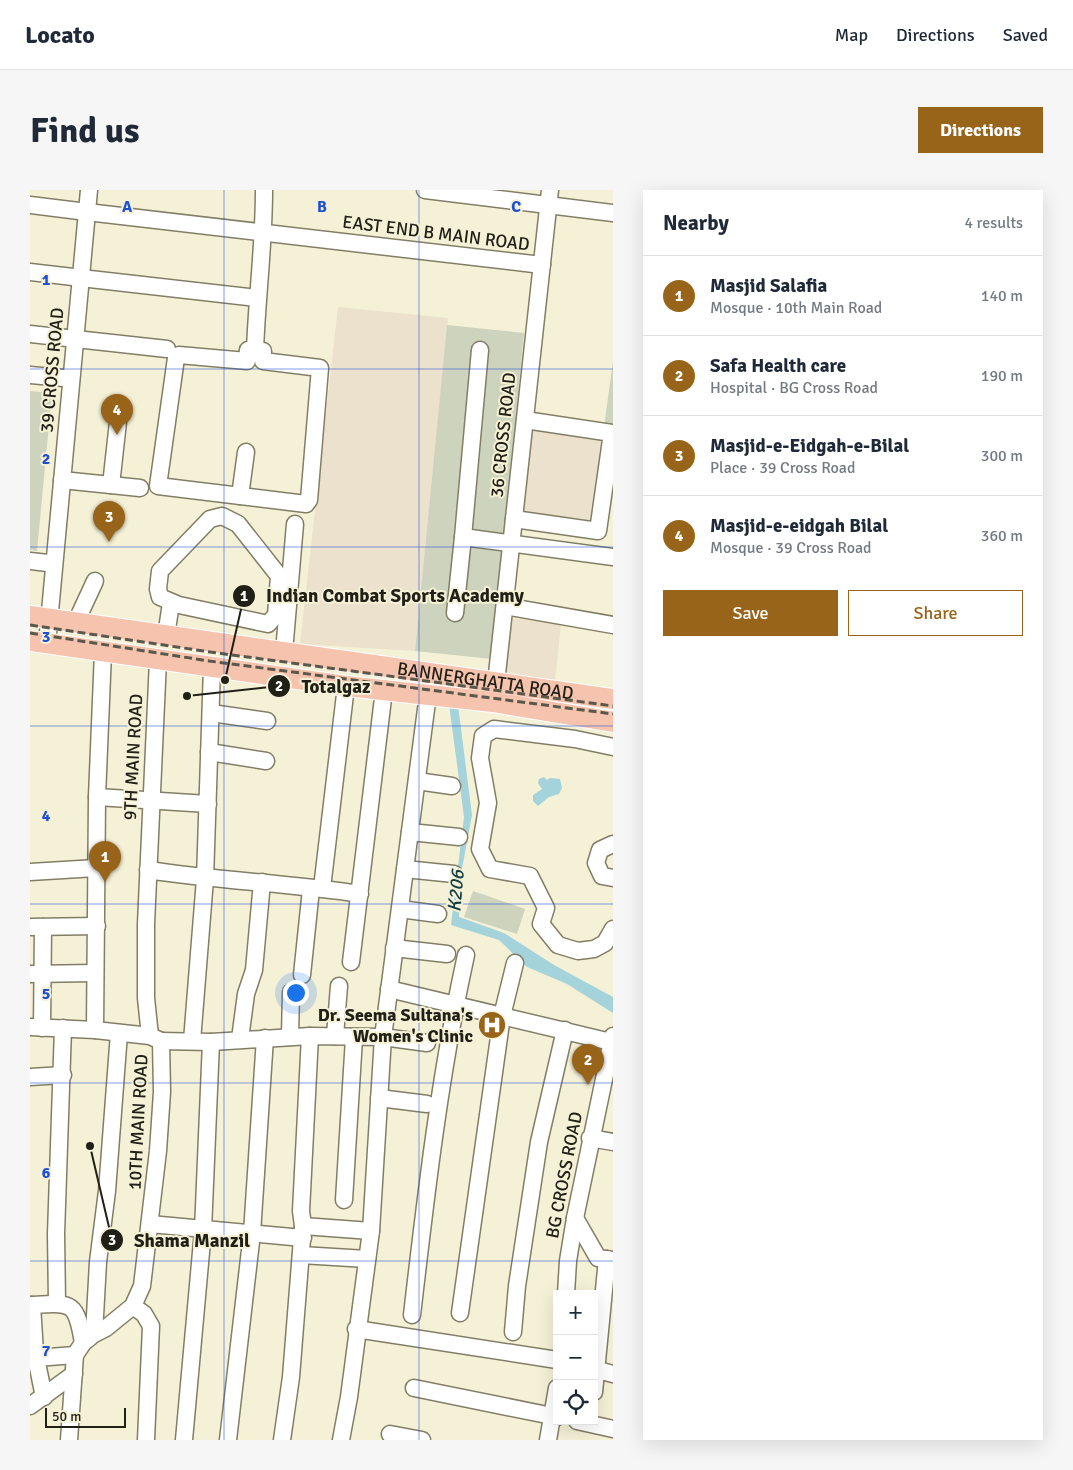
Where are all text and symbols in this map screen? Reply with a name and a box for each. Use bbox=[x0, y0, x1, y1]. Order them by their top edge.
text: Locato bbox=[25, 20, 95, 50]
text: Map bbox=[835, 24, 868, 46]
text: Directions bbox=[896, 24, 975, 46]
text: Saved bbox=[1003, 24, 1048, 46]
button: Directions bbox=[918, 107, 1043, 153]
text: Find us bbox=[30, 109, 140, 152]
text: A bbox=[122, 197, 133, 217]
text: B bbox=[317, 197, 327, 217]
text: C bbox=[511, 197, 521, 217]
text: Nearby bbox=[663, 210, 729, 236]
street label: EAST END B MAIN ROAD bbox=[341, 211, 531, 255]
text: 4 results bbox=[964, 213, 1023, 233]
text: 1 bbox=[42, 270, 51, 290]
text: Masjid Salafia bbox=[710, 274, 827, 298]
text: 1 bbox=[675, 286, 683, 306]
text: 140 m bbox=[981, 286, 1023, 306]
text: Mosque · 10th Main Road bbox=[710, 298, 882, 318]
street label: 39 CROSS ROAD bbox=[36, 307, 68, 433]
text: Safa Health care bbox=[710, 354, 846, 378]
text: 2 bbox=[675, 366, 683, 386]
text: 190 m bbox=[981, 366, 1023, 386]
street label: 36 CROSS ROAD bbox=[486, 371, 520, 499]
text: Hospital · BG Cross Road bbox=[710, 378, 878, 398]
pin: 4 bbox=[101, 394, 133, 435]
text: Masjid-e-Eidgah-e-Bilal bbox=[710, 434, 909, 458]
text: 3 bbox=[675, 446, 683, 466]
text: 300 m bbox=[981, 446, 1023, 466]
text: 2 bbox=[42, 449, 50, 469]
text: Place · 39 Cross Road bbox=[710, 458, 855, 478]
pin: 3 bbox=[93, 501, 125, 542]
text: Masjid-e-eidgah Bilal bbox=[710, 514, 888, 538]
text: 4 bbox=[675, 526, 683, 546]
text: 360 m bbox=[981, 526, 1023, 546]
text: Mosque · 39 Cross Road bbox=[710, 538, 872, 558]
callout: Indian Combat Sports Academy bbox=[231, 579, 534, 613]
text: Indian Combat Sports Academy bbox=[266, 584, 525, 608]
text: 1 bbox=[240, 587, 248, 605]
button: Save bbox=[663, 590, 838, 636]
button: Share bbox=[848, 590, 1023, 636]
text: 3 bbox=[42, 627, 50, 647]
street label: BANNERGHATTA ROAD bbox=[396, 657, 575, 704]
callout: Totalgaz bbox=[267, 669, 381, 703]
text: Totalgaz bbox=[301, 675, 371, 699]
text: 2 bbox=[275, 677, 283, 695]
street label: 9TH MAIN ROAD bbox=[119, 693, 147, 821]
text: 4 bbox=[42, 806, 51, 826]
pin: 1 bbox=[89, 841, 121, 882]
water label: K206 bbox=[442, 867, 470, 913]
your location bbox=[283, 980, 309, 1006]
text: 5 bbox=[42, 984, 50, 1004]
place label: Dr. Seema Sultana's Women's Clinic bbox=[318, 1004, 473, 1047]
hospital icon: Dr. Seema Sultana's Women's Clinic bbox=[477, 1010, 507, 1040]
pin: 2 bbox=[572, 1044, 604, 1085]
street label: 10TH MAIN ROAD bbox=[123, 1053, 153, 1191]
street label: BG CROSS ROAD bbox=[541, 1110, 587, 1240]
text: 6 bbox=[42, 1163, 51, 1183]
callout: Shama Manzil bbox=[99, 1223, 260, 1257]
text: Shama Manzil bbox=[134, 1229, 250, 1253]
text: 3 bbox=[108, 1231, 116, 1249]
map controls bbox=[553, 1290, 598, 1425]
button: + bbox=[553, 1290, 598, 1335]
button: − bbox=[553, 1335, 598, 1380]
text: 7 bbox=[42, 1341, 51, 1361]
button: locate bbox=[553, 1380, 598, 1425]
scale bar bbox=[45, 1405, 126, 1428]
text: 50 m bbox=[52, 1408, 81, 1425]

